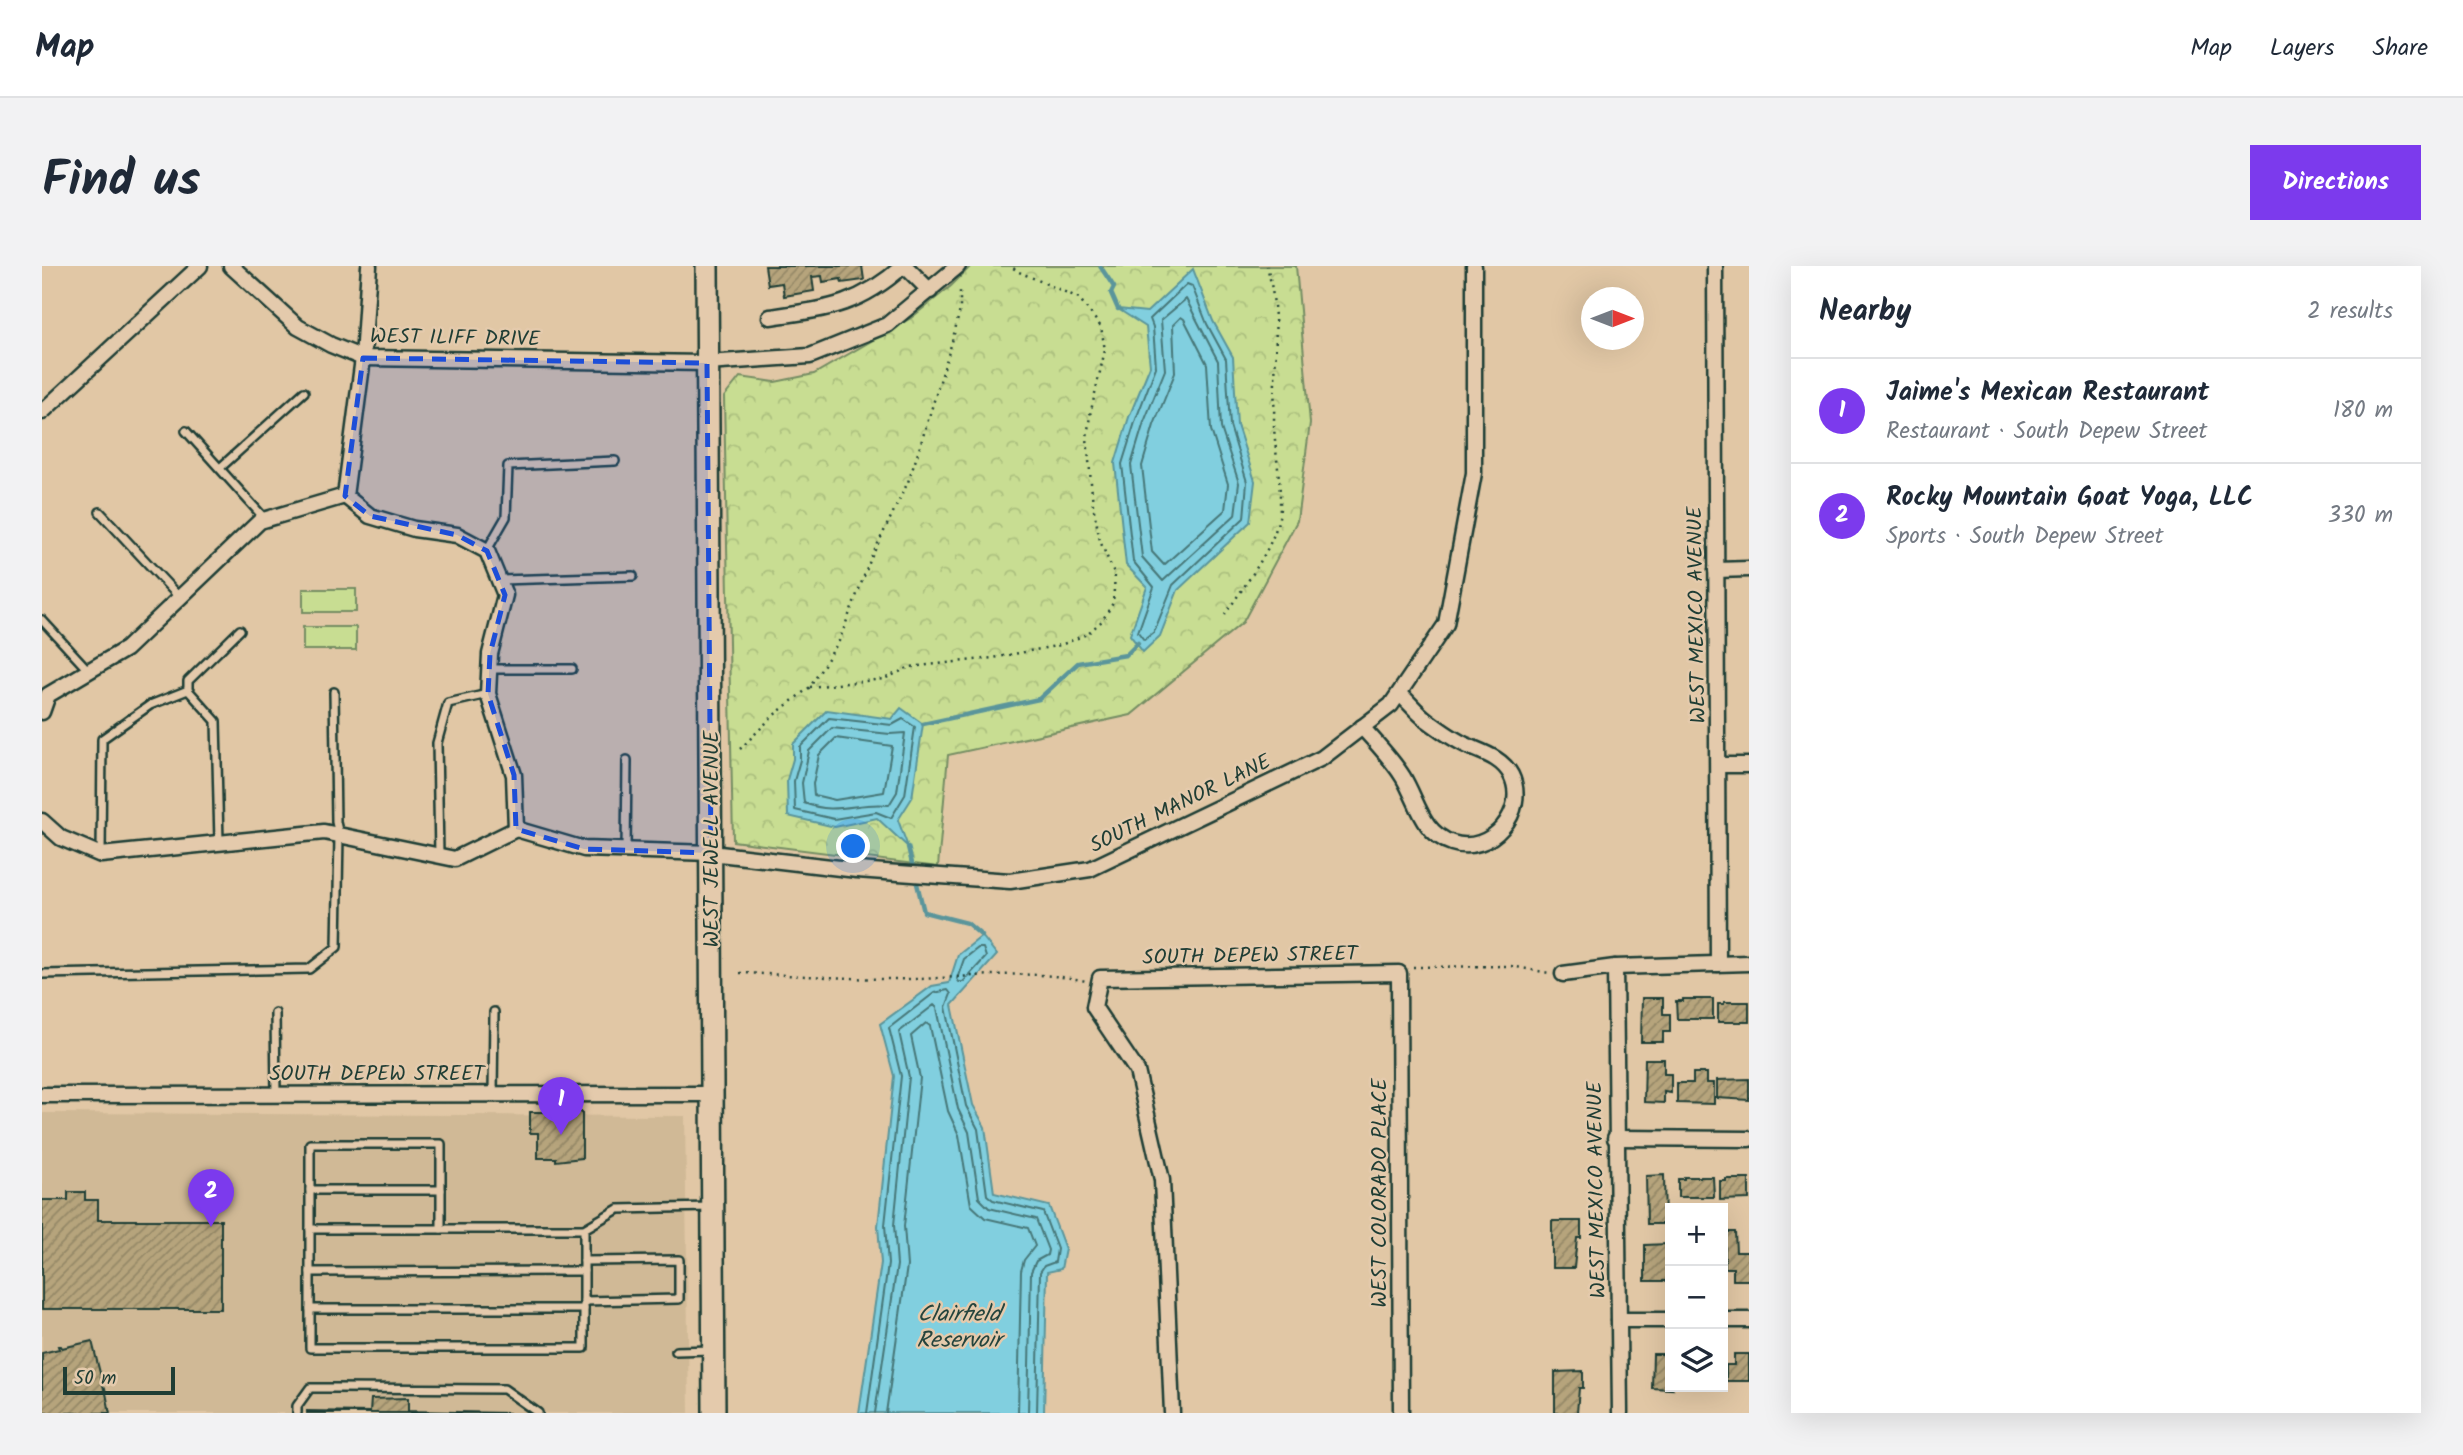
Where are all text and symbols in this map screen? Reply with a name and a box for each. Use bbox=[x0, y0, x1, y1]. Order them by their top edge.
text: Map bbox=[35, 22, 95, 75]
text: Map bbox=[2190, 29, 2232, 68]
text: Layers bbox=[2270, 29, 2334, 68]
text: Share bbox=[2372, 29, 2428, 68]
text: Find us bbox=[42, 143, 200, 221]
button: Directions bbox=[2250, 145, 2421, 220]
north arrow bbox=[1581, 287, 1644, 350]
text: Nearby bbox=[1819, 288, 1911, 336]
text: 2 results bbox=[2307, 294, 2393, 330]
street label: WEST ILIFF DRIVE bbox=[370, 321, 541, 356]
text: Jaime's Mexican Restaurant bbox=[1886, 372, 2209, 414]
text: 1 bbox=[1839, 393, 1845, 429]
text: 180 m bbox=[2333, 393, 2393, 429]
text: Restaurant · South Depew Street bbox=[1886, 414, 2208, 450]
text: Rocky Mountain Goat Yoga, LLC bbox=[1886, 477, 2253, 519]
text: 2 bbox=[1835, 498, 1849, 534]
text: 330 m bbox=[2328, 498, 2393, 534]
street label: WEST MEXICO AVENUE bbox=[1679, 505, 1716, 724]
text: Sports · South Depew Street bbox=[1886, 519, 2164, 555]
street label: WEST JEWELL AVENUE bbox=[696, 730, 729, 947]
street label: SOUTH MANOR LANE bbox=[1084, 746, 1278, 863]
your location bbox=[836, 829, 870, 863]
street label: SOUTH DEPEW STREET bbox=[1142, 938, 1360, 975]
street label: SOUTH DEPEW STREET bbox=[269, 1058, 486, 1091]
pin: 1 bbox=[538, 1077, 584, 1135]
street label: WEST COLORADO PLACE bbox=[1364, 1077, 1397, 1308]
street label: WEST MEXICO AVENUE bbox=[1579, 1080, 1616, 1299]
pin: 2 bbox=[188, 1169, 234, 1227]
map controls bbox=[1665, 1203, 1728, 1392]
button: + bbox=[1665, 1203, 1728, 1266]
button: − bbox=[1665, 1266, 1728, 1329]
water label: Clairfield Reservoir bbox=[917, 1297, 1006, 1359]
button: layers bbox=[1665, 1329, 1728, 1392]
scale bar bbox=[63, 1364, 175, 1396]
text: 50 m bbox=[74, 1364, 116, 1394]

